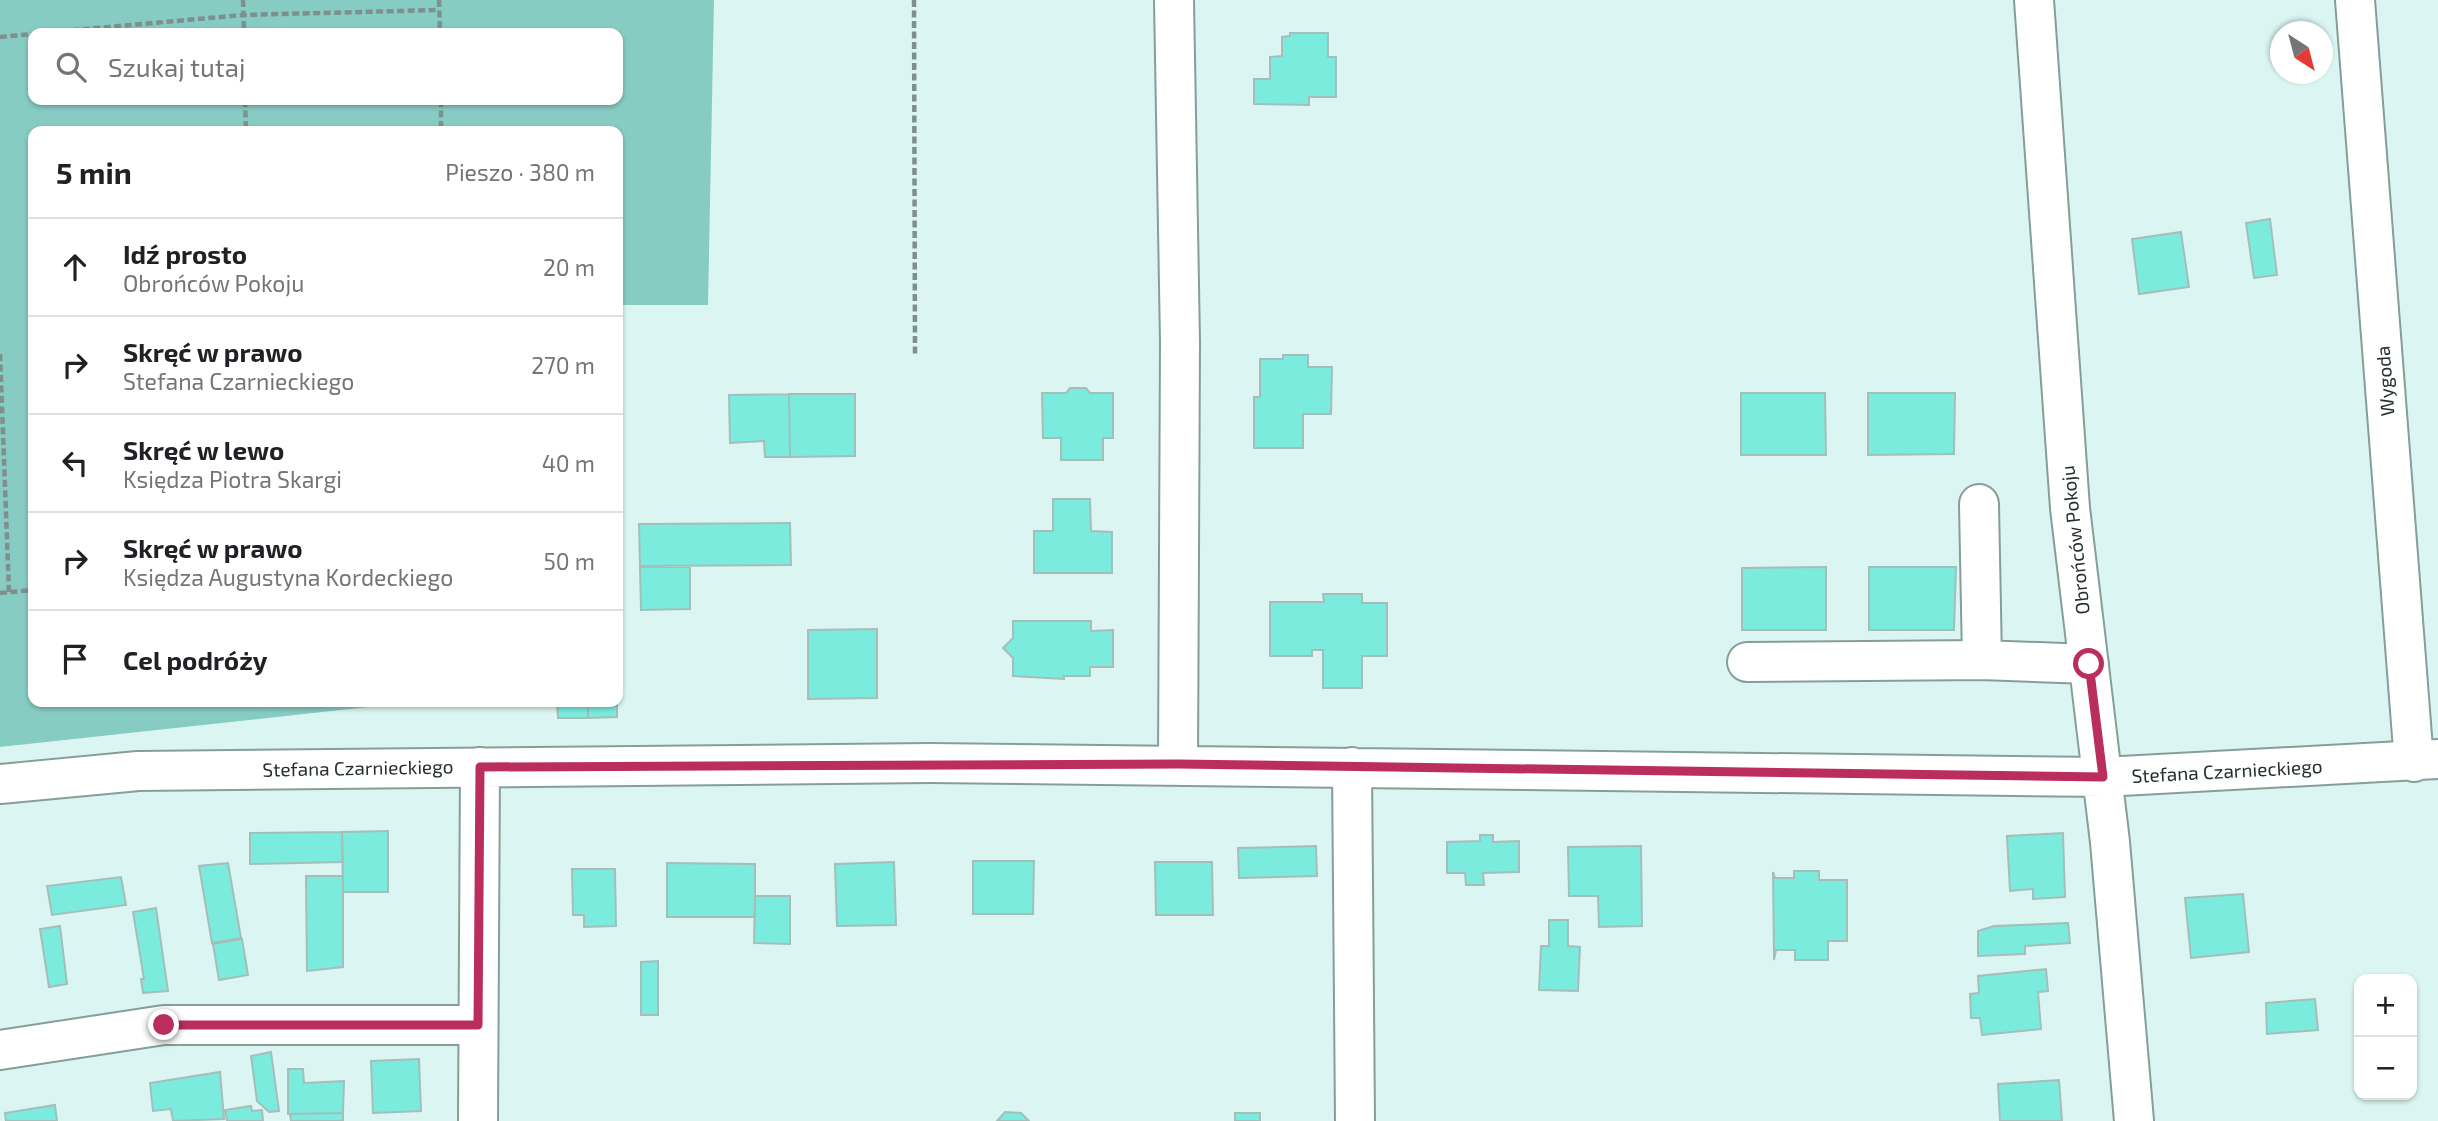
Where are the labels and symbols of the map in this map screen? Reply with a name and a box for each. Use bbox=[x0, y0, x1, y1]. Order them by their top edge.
north arrow bbox=[2270, 21, 2333, 84]
street label: Wygoda bbox=[2371, 345, 2398, 417]
street label: Obrońców Pokoju bbox=[2055, 464, 2094, 616]
route start bbox=[2073, 648, 2104, 679]
street label: Stefana Czarnieckiego bbox=[262, 754, 454, 781]
street label: Stefana Czarnieckiego bbox=[2131, 754, 2323, 787]
route end bbox=[148, 1009, 179, 1040]

